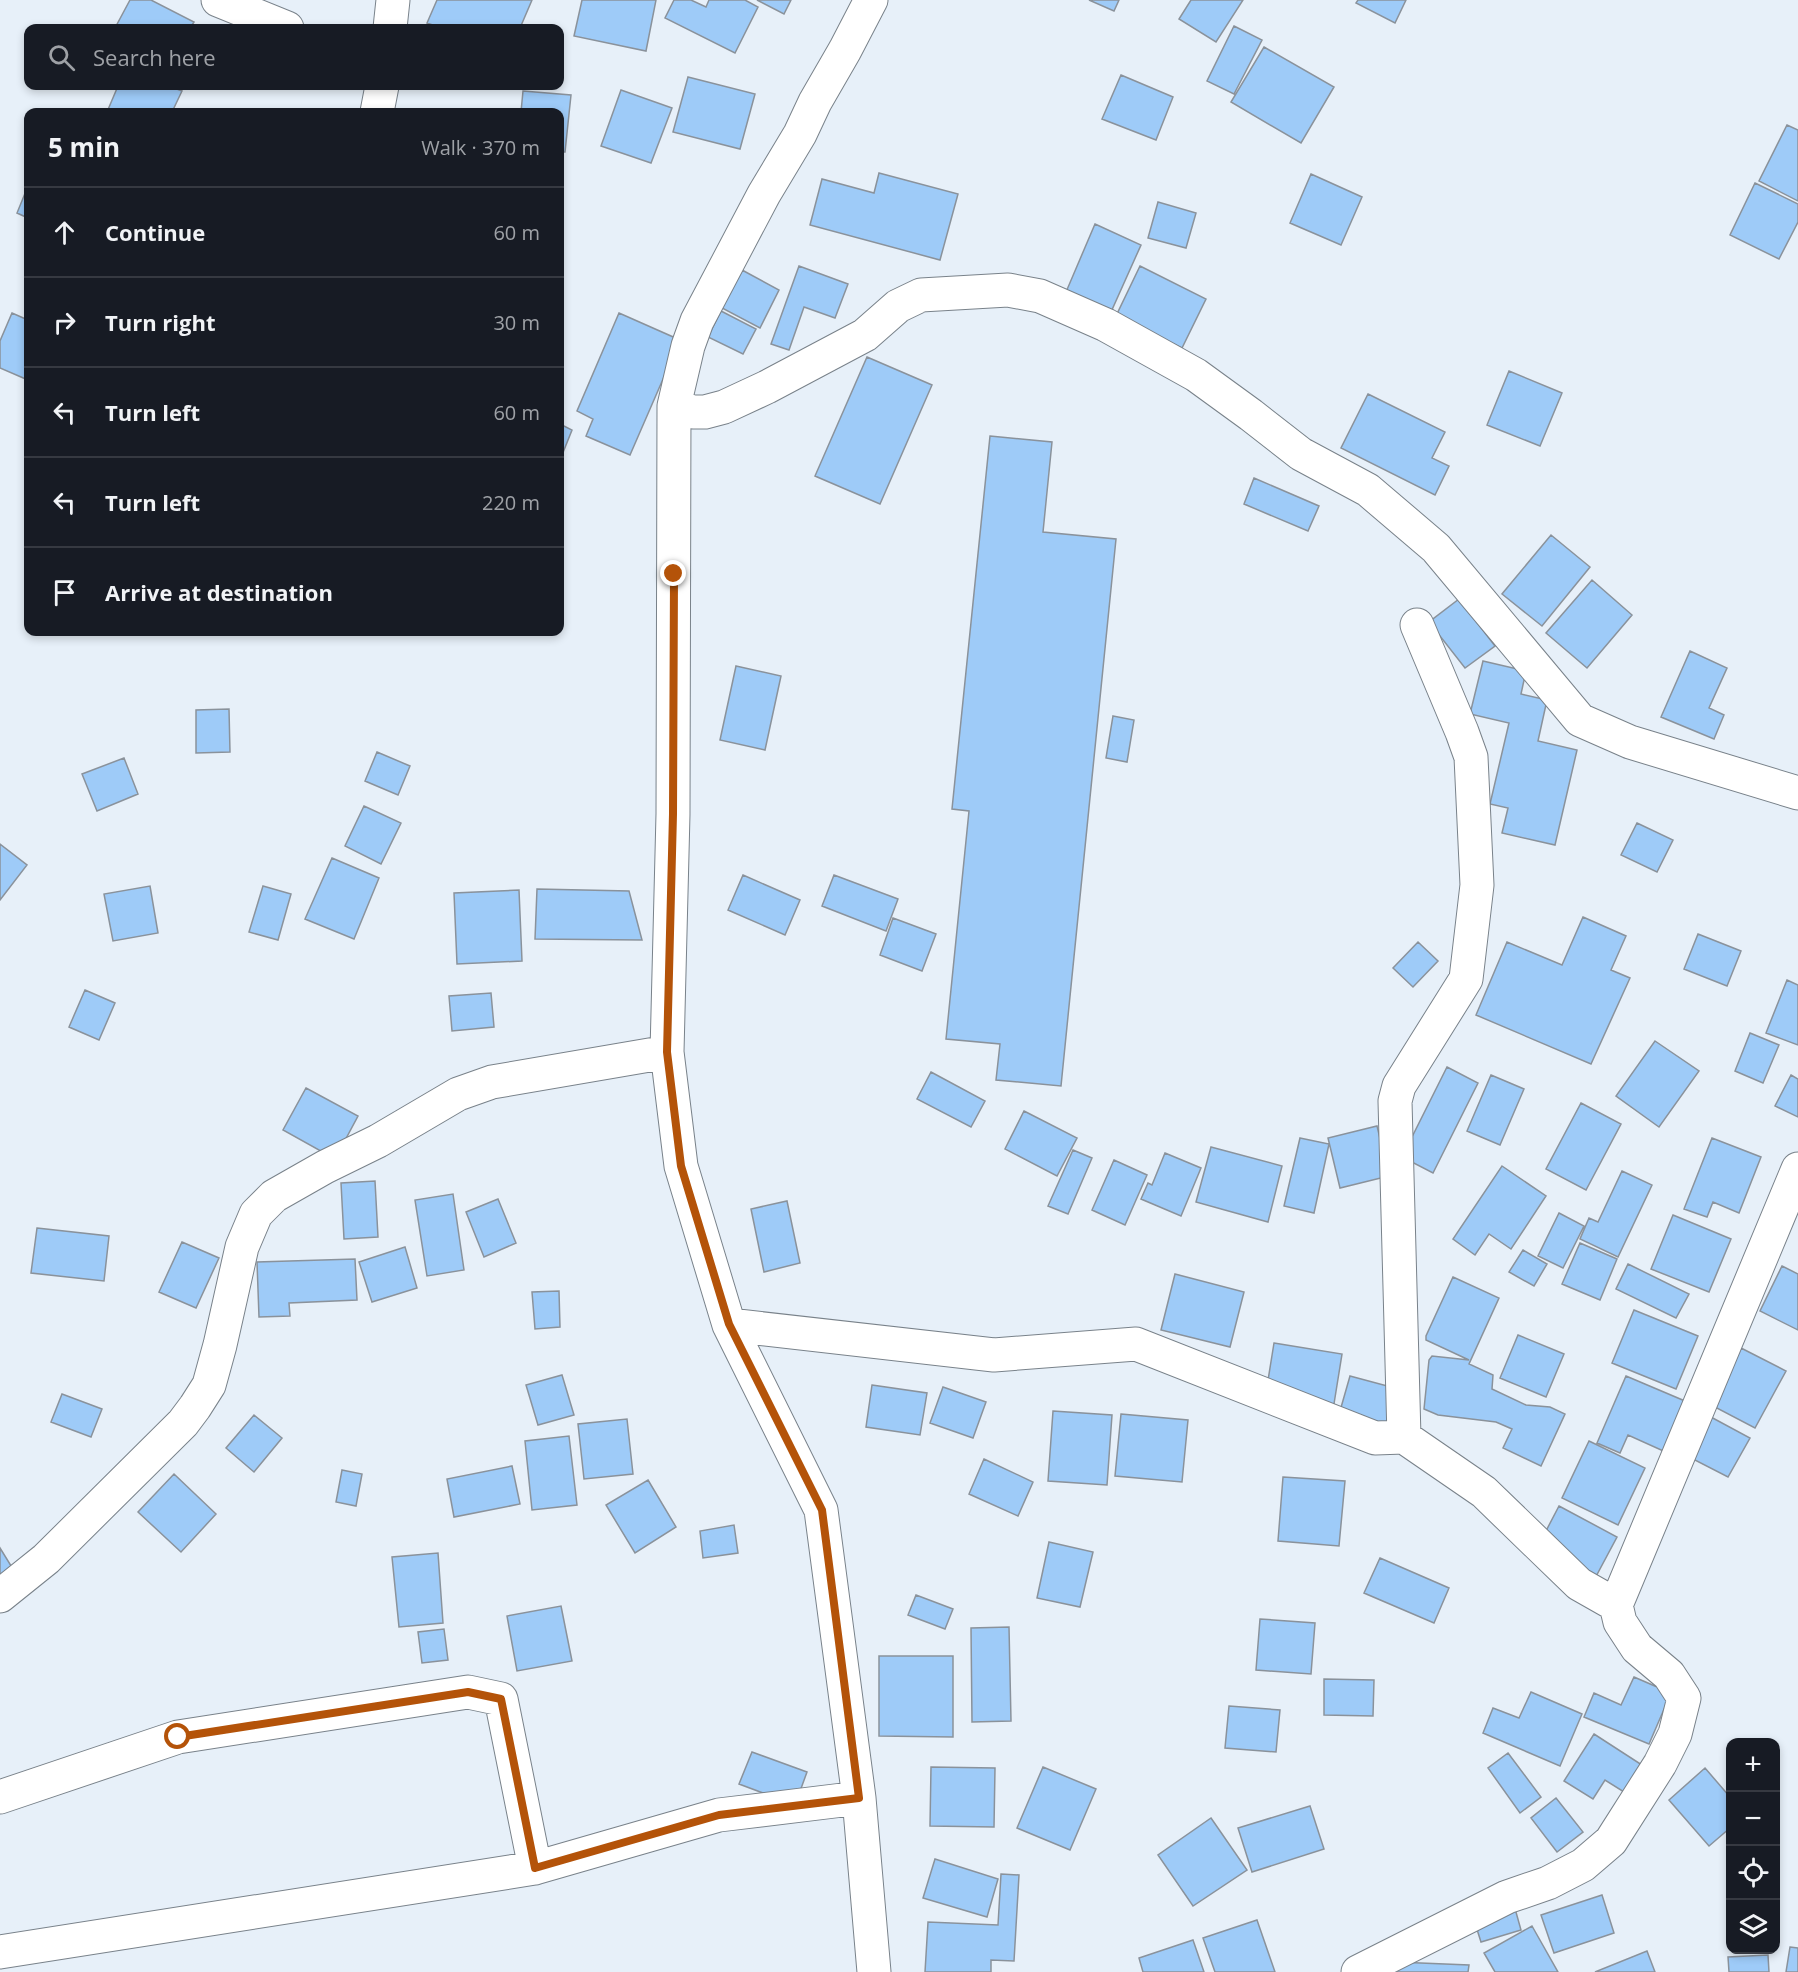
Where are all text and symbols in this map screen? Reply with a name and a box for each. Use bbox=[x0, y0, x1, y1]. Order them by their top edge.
search box bbox=[24, 24, 564, 90]
icon: search bbox=[45, 41, 78, 74]
text: Search here bbox=[93, 42, 216, 72]
text: 5 min bbox=[48, 129, 120, 165]
text: Walk · 370 m bbox=[421, 134, 540, 161]
icon: ahead bbox=[48, 216, 81, 249]
text: Continue bbox=[105, 217, 205, 247]
text: 60 m bbox=[493, 219, 540, 246]
icon: right bbox=[48, 306, 81, 339]
text: Turn right bbox=[105, 307, 216, 337]
text: 30 m bbox=[493, 309, 540, 336]
icon: left bbox=[48, 396, 81, 429]
text: Turn left bbox=[105, 397, 200, 427]
text: 60 m bbox=[493, 399, 540, 426]
icon: left bbox=[48, 486, 81, 519]
text: Turn left bbox=[105, 487, 200, 517]
text: 220 m bbox=[482, 489, 540, 516]
route end bbox=[660, 560, 686, 586]
icon: arrive bbox=[48, 576, 81, 609]
text: Arrive at destination bbox=[105, 577, 333, 607]
route start bbox=[164, 1723, 190, 1749]
map controls bbox=[1726, 1738, 1780, 1954]
button: + bbox=[1726, 1738, 1780, 1792]
button: − bbox=[1726, 1792, 1780, 1846]
button: locate bbox=[1726, 1846, 1780, 1900]
button: layers bbox=[1726, 1900, 1780, 1954]

